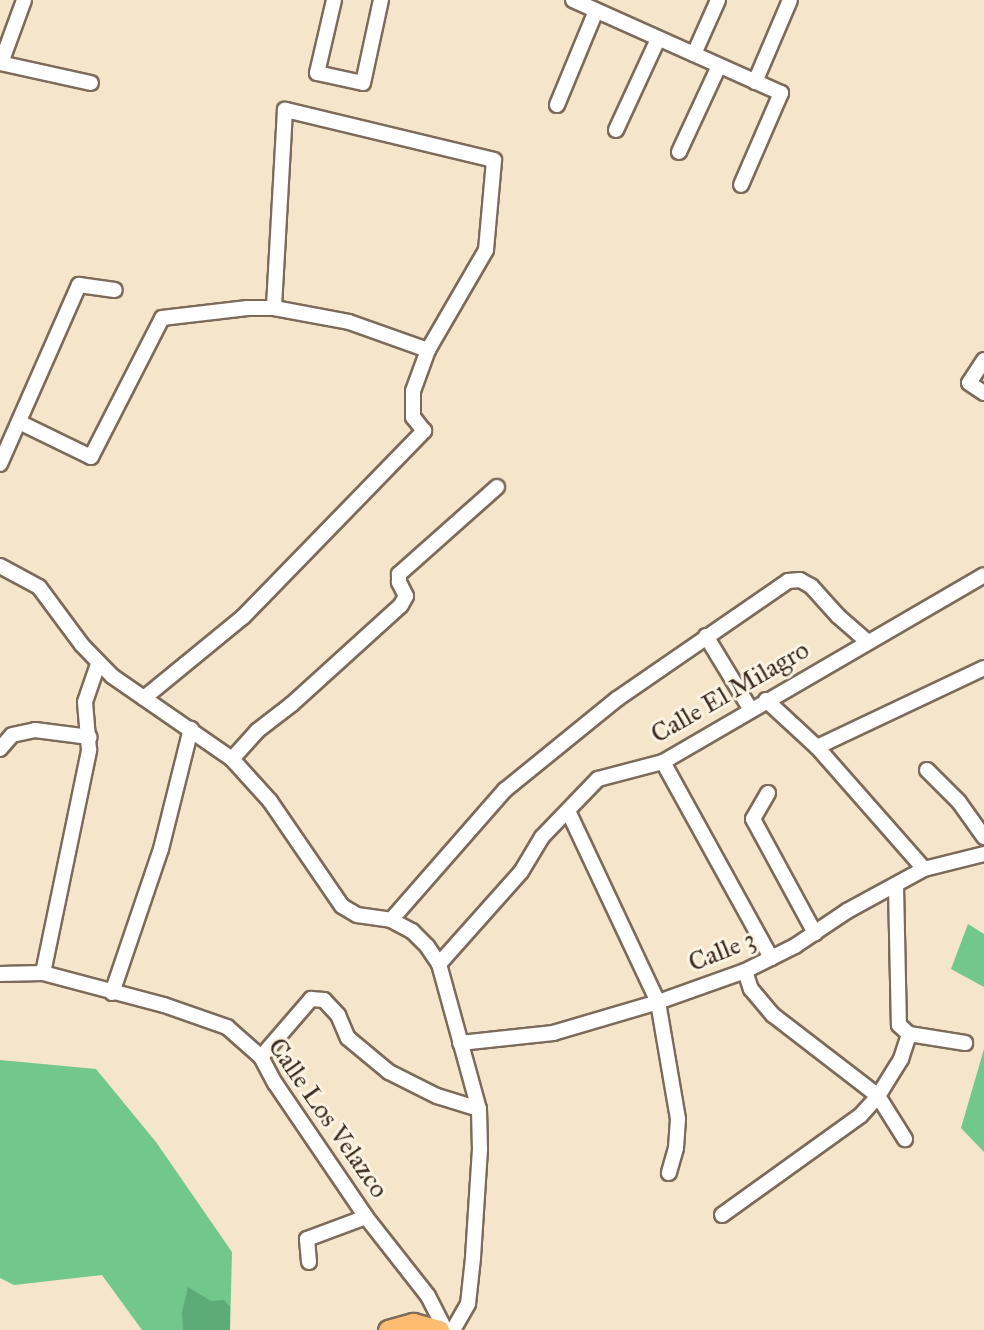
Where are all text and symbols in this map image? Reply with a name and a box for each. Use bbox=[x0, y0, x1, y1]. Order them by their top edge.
street label: Calle El Milagro bbox=[645, 634, 815, 750]
street label: Calle 3 bbox=[684, 924, 760, 978]
street label: Calle Los Velazco bbox=[261, 1032, 395, 1204]

